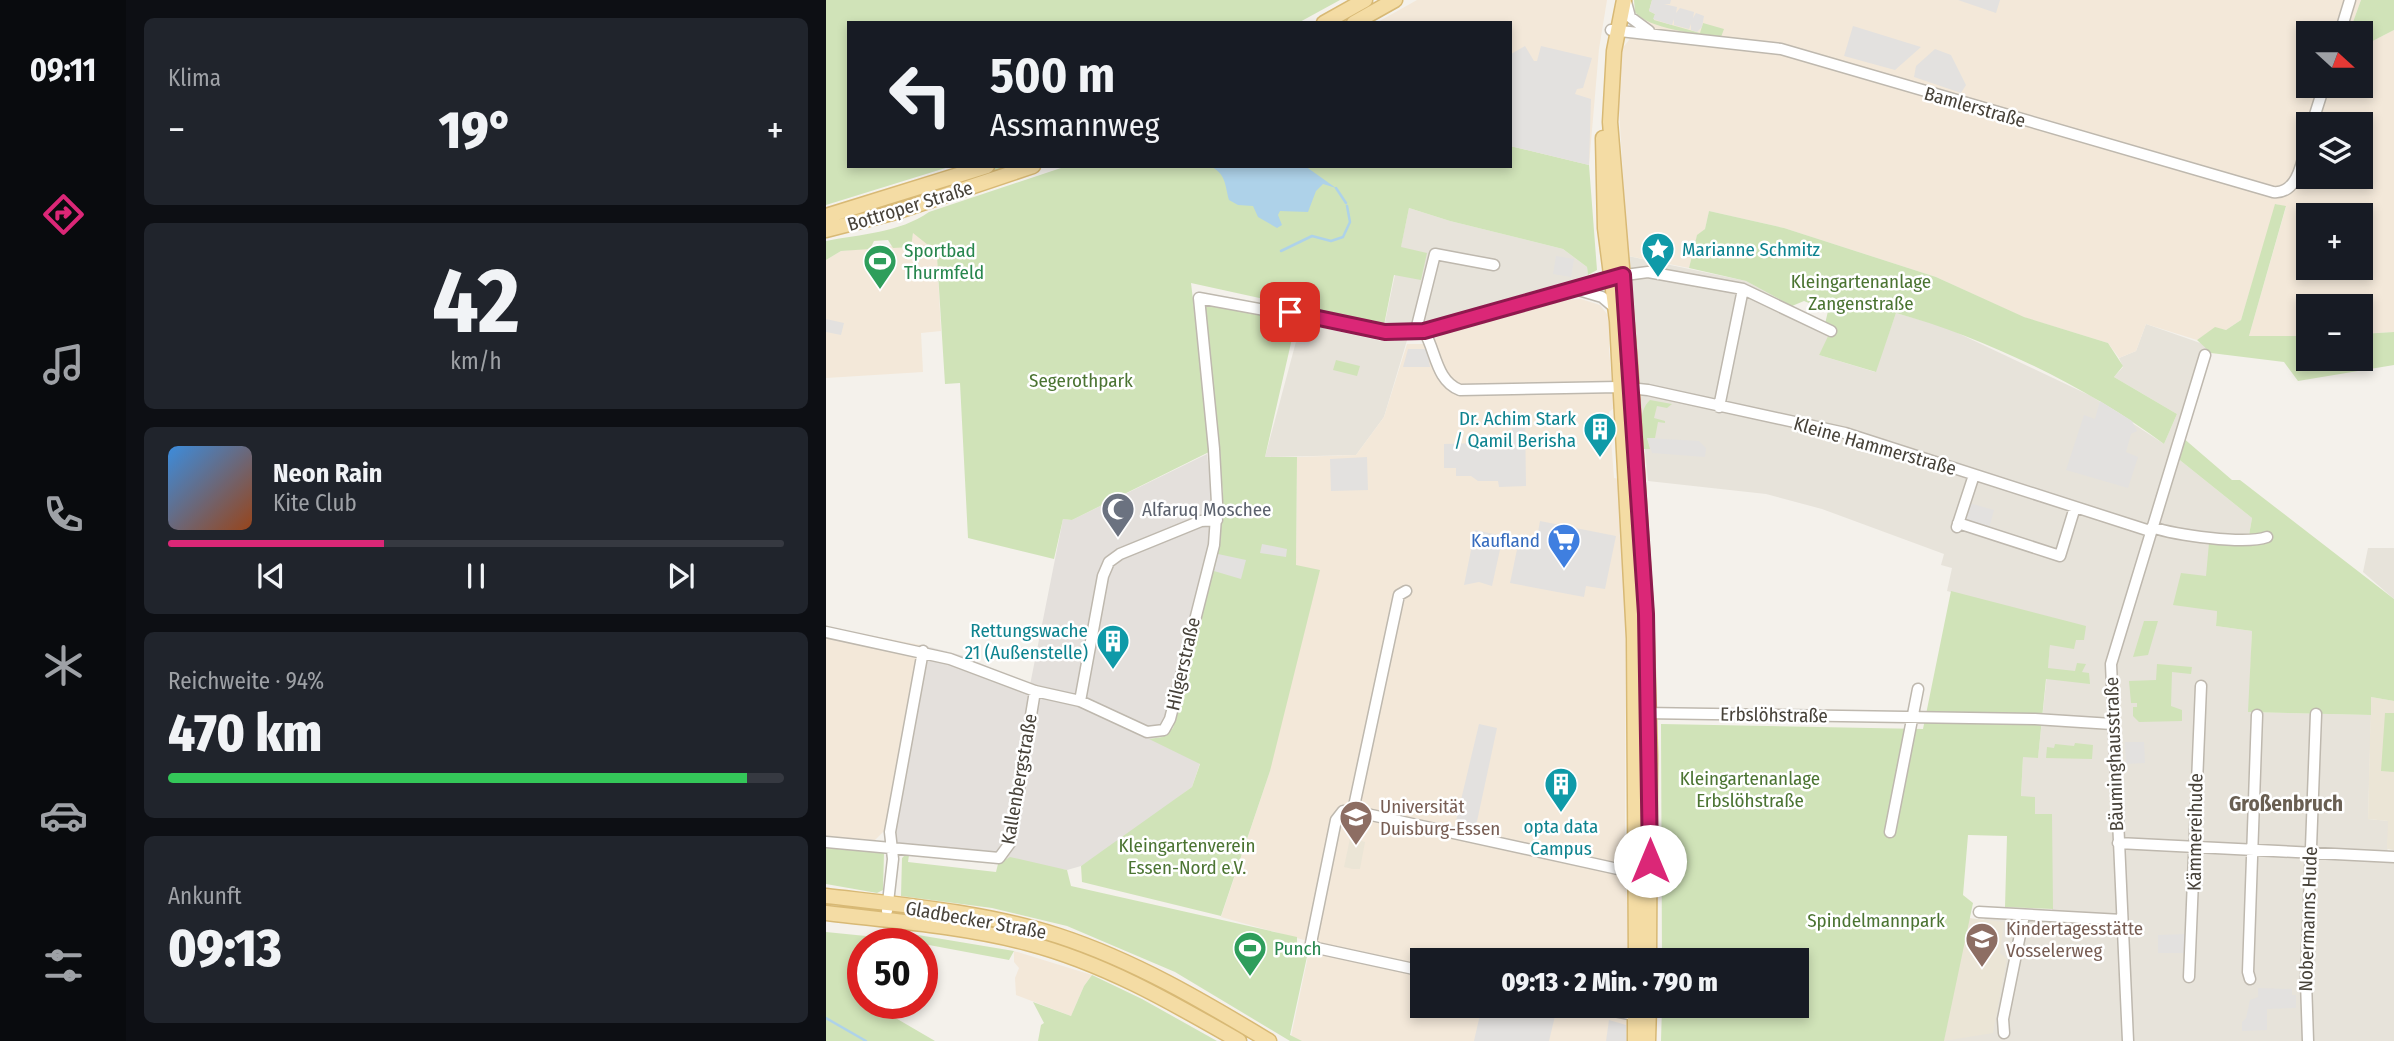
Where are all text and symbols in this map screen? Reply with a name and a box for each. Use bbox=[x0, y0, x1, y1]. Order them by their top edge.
north arrow bbox=[2296, 21, 2373, 98]
map controls bbox=[2296, 21, 2373, 371]
text: 500 m bbox=[990, 46, 1115, 105]
icon: left bbox=[875, 49, 966, 140]
text: 09:11 bbox=[30, 51, 96, 89]
text: Klima bbox=[168, 64, 221, 92]
street label: Bamlerstraße bbox=[1922, 82, 2028, 132]
text: 19° bbox=[439, 99, 513, 162]
text: Assmannweg bbox=[990, 106, 1160, 144]
text: − bbox=[168, 107, 185, 153]
text: + bbox=[767, 107, 784, 153]
button: layers bbox=[2296, 112, 2373, 189]
street label: Bottroper Straße bbox=[844, 176, 976, 236]
icon: directions bbox=[39, 190, 88, 239]
button: + bbox=[2296, 203, 2373, 280]
place icon: Marianne Schmitz bbox=[1639, 230, 1677, 279]
place label: Marianne Schmitz bbox=[1682, 238, 1821, 261]
place label: Sportbad Thurmfeld bbox=[904, 239, 984, 284]
sports icon: Sportbad Thurmfeld bbox=[861, 242, 899, 291]
text: 42 bbox=[432, 247, 520, 356]
park label: Kleingartenanlage Zangenstraße bbox=[1791, 270, 1931, 315]
pin bbox=[1260, 282, 1320, 342]
icon: arrive bbox=[1271, 293, 1309, 331]
button: − bbox=[2296, 294, 2373, 371]
icon: music bbox=[39, 340, 88, 389]
text: km/h bbox=[450, 347, 502, 375]
park label: Segerothpark bbox=[1029, 369, 1133, 392]
place label: Dr. Achim Stark / Qamil Berisha bbox=[1454, 407, 1576, 452]
building icon: Dr. Achim Stark / Qamil Berisha bbox=[1581, 410, 1619, 459]
street label: Kleine Hammerstraße bbox=[1791, 412, 1959, 480]
text: Neon Rain bbox=[273, 458, 382, 489]
text: Kite Club bbox=[273, 489, 357, 517]
icon: phone bbox=[39, 490, 88, 539]
mosque icon: Alfaruq Moschee bbox=[1099, 490, 1137, 539]
place label: Alfaruq Moschee bbox=[1142, 498, 1272, 521]
supermarket icon: Kaufland bbox=[1545, 521, 1583, 570]
place label: Kaufland bbox=[1471, 529, 1540, 552]
icon: previous bbox=[252, 557, 290, 595]
icon: pause bbox=[457, 557, 495, 595]
icon: next bbox=[662, 557, 700, 595]
street label: Hilgerstraße bbox=[1161, 615, 1205, 713]
place label: Rettungswache 21 (Außenstelle) bbox=[965, 619, 1088, 664]
building icon: Rettungswache 21 (Außenstelle) bbox=[1094, 622, 1132, 671]
icon: climate bbox=[39, 641, 88, 690]
text: Reichweite · 94% bbox=[168, 667, 324, 695]
street label: Bäuminghausstraße bbox=[2100, 676, 2128, 832]
text: 470 km bbox=[168, 702, 322, 765]
street label: Erbslöhstraße bbox=[1720, 703, 1828, 727]
street label: Kallenbergstraße bbox=[996, 712, 1042, 846]
building icon: opta data Campus bbox=[1542, 765, 1580, 814]
park label: Kleingartenanlage Erbslöhstraße bbox=[1680, 767, 1820, 812]
street label: Kämmereihude bbox=[2182, 773, 2208, 891]
icon: car bbox=[39, 791, 88, 840]
district label: Großenbruch bbox=[2229, 791, 2343, 817]
place label: Universität Duisburg-Essen bbox=[1380, 795, 1500, 840]
school or university icon: Universität Duisburg-Essen bbox=[1337, 798, 1375, 847]
place label: opta data Campus bbox=[1524, 815, 1598, 860]
position arrow bbox=[1613, 824, 1687, 898]
park label: Kleingartenverein Essen-Nord e.V. bbox=[1119, 834, 1255, 879]
street label: Nobermanns Hude bbox=[2294, 846, 2322, 992]
text: Ankunft bbox=[168, 882, 242, 910]
street label: Gladbecker Straße bbox=[904, 896, 1048, 944]
park label: Spindelmannpark bbox=[1807, 909, 1945, 932]
text: 09:13 bbox=[168, 917, 282, 980]
place label: Kindertagesstätte Vosselerweg bbox=[2006, 917, 2143, 962]
school or university icon: Kindertagesstätte Vosselerweg bbox=[1963, 920, 2001, 969]
speed limit sign: 50 bbox=[847, 928, 938, 1019]
sports icon: Punch bbox=[1231, 929, 1269, 978]
place label: Punch bbox=[1274, 937, 1322, 960]
icon: filters bbox=[39, 941, 88, 990]
text: 09:13 · 2 Min. · 790 m bbox=[1501, 967, 1718, 998]

